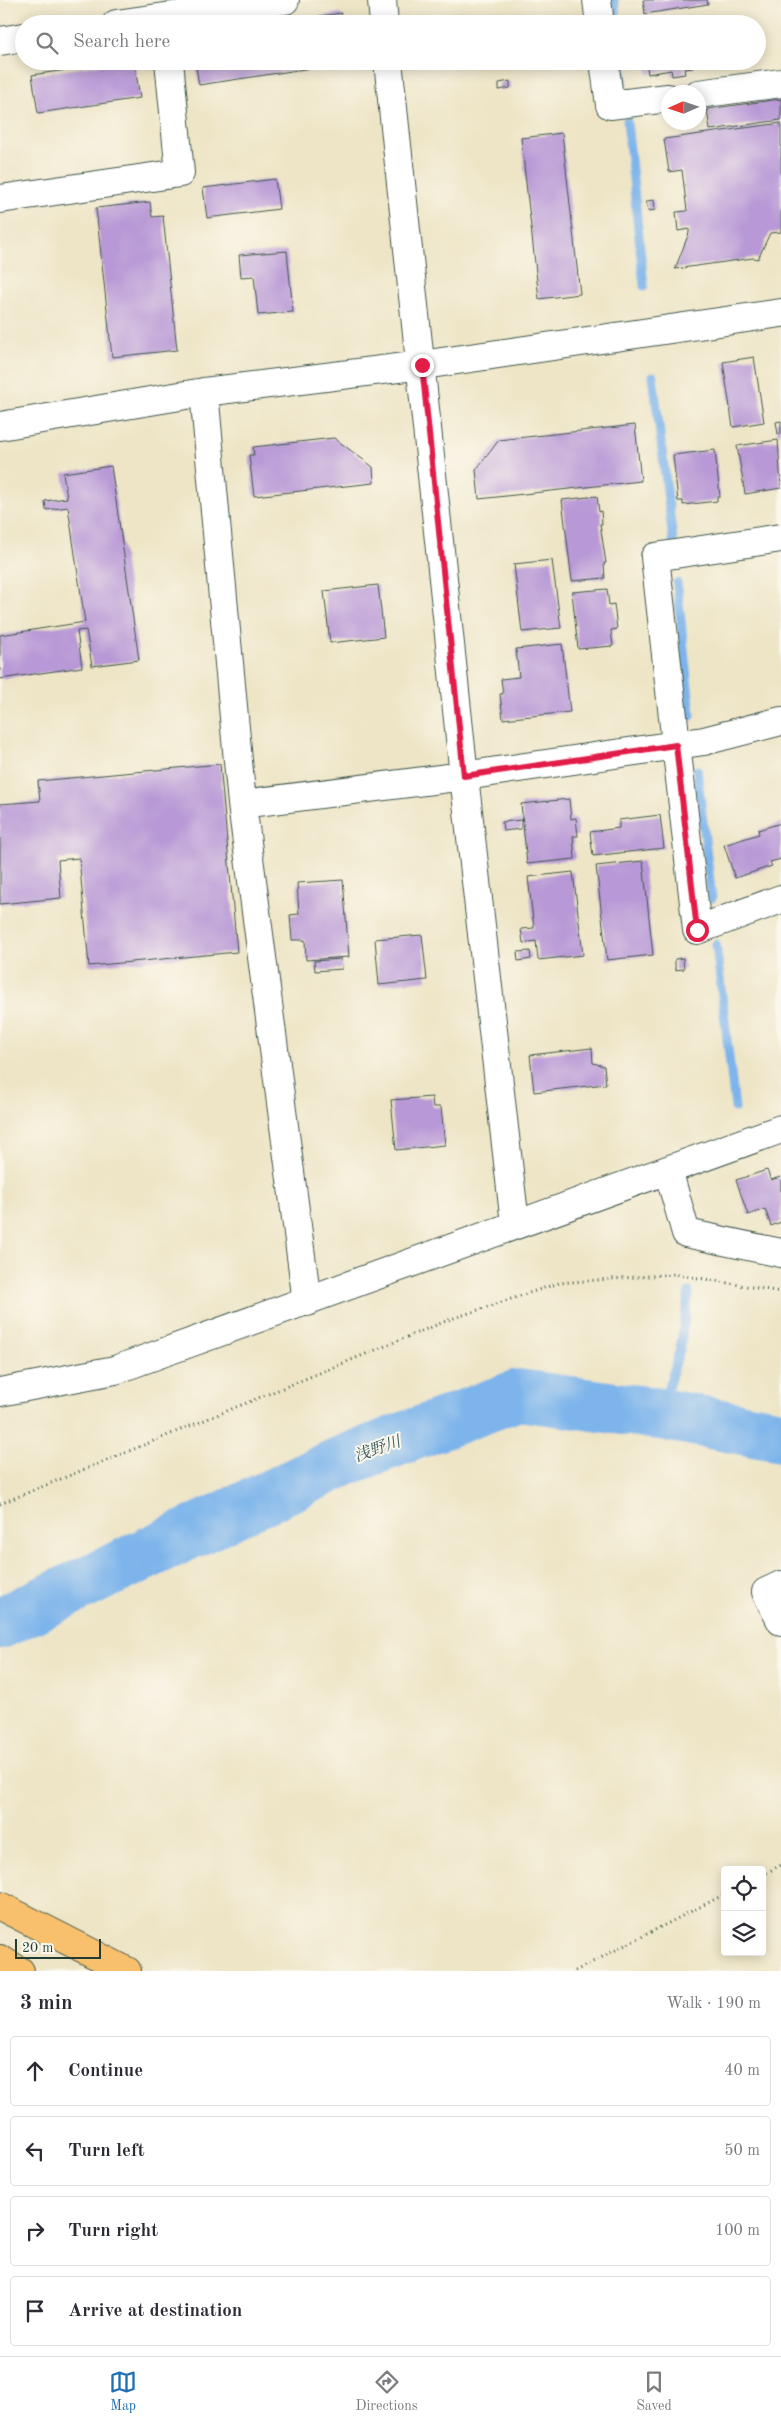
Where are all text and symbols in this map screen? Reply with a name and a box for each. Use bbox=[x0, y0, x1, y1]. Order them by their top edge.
search box bbox=[15, 15, 766, 70]
icon: search bbox=[33, 29, 61, 57]
text: Search here bbox=[73, 33, 170, 52]
north arrow bbox=[661, 85, 706, 130]
route end bbox=[411, 354, 434, 377]
route start bbox=[686, 919, 709, 942]
water label: 浅野川 bbox=[352, 1432, 405, 1466]
map controls bbox=[721, 1866, 766, 1956]
button: locate bbox=[721, 1866, 766, 1911]
button: layers bbox=[721, 1911, 766, 1956]
scale bar bbox=[15, 1936, 101, 1959]
text: 20 m bbox=[22, 1941, 53, 1955]
text: 3 min bbox=[20, 1993, 73, 2014]
text: Walk · 190 m bbox=[666, 1996, 761, 2012]
icon: ahead bbox=[21, 2057, 49, 2085]
text: Continue bbox=[68, 2062, 143, 2081]
text: 40 m bbox=[724, 2063, 760, 2079]
icon: left bbox=[21, 2137, 49, 2165]
text: Turn left bbox=[68, 2142, 145, 2161]
text: 50 m bbox=[724, 2143, 760, 2159]
icon: right bbox=[21, 2217, 49, 2245]
text: Turn right bbox=[68, 2222, 158, 2241]
text: 100 m bbox=[715, 2223, 760, 2239]
icon: arrive bbox=[21, 2297, 49, 2325]
text: Arrive at destination bbox=[68, 2302, 242, 2321]
tab: Map bbox=[109, 2368, 137, 2415]
tab: Directions bbox=[356, 2368, 418, 2415]
tab: Saved bbox=[636, 2368, 672, 2415]

